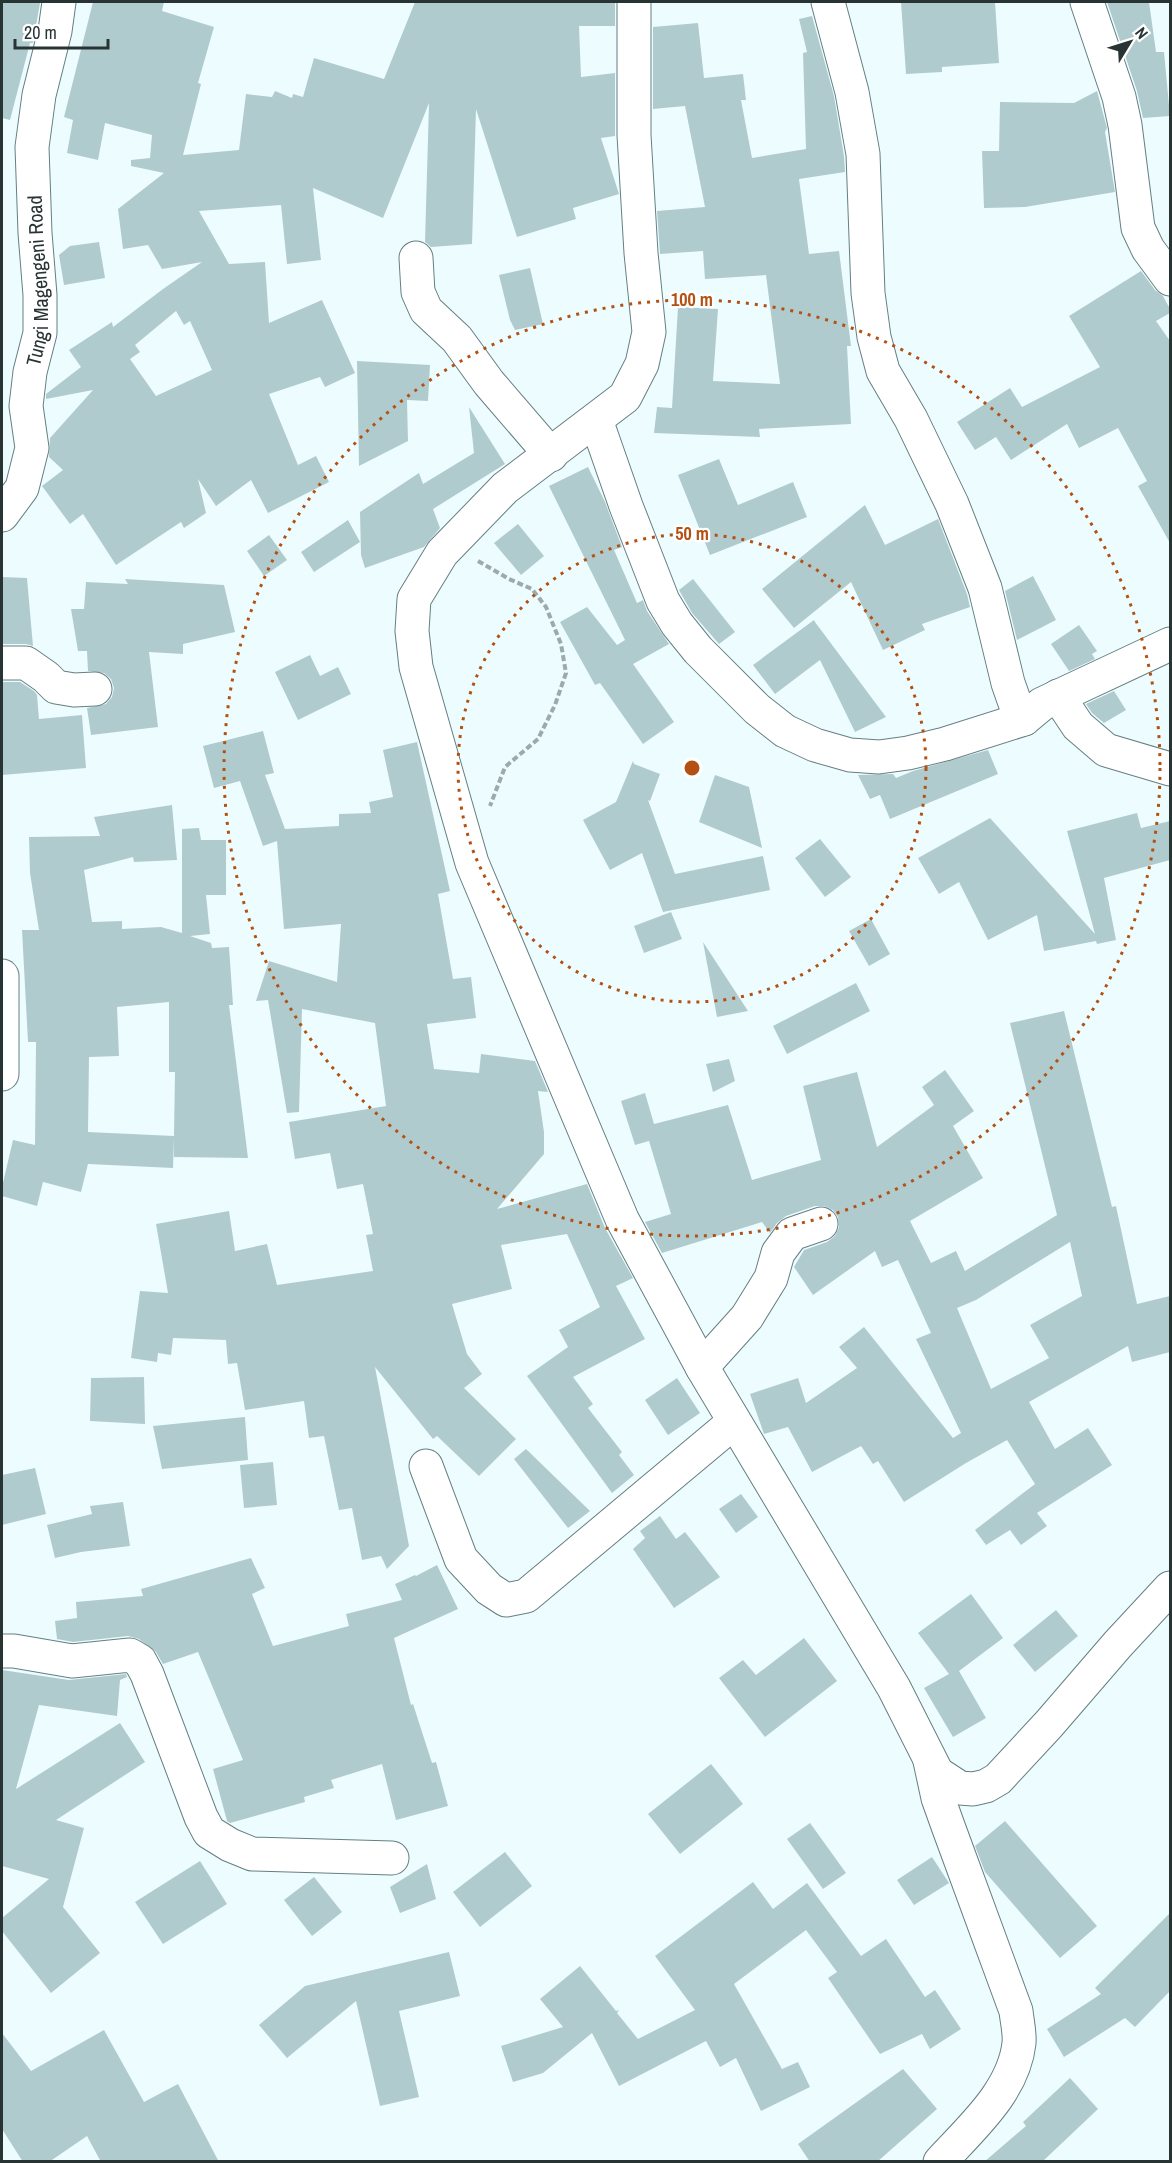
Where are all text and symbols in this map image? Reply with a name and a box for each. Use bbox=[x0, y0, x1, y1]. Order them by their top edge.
scale bar bbox=[15, 12, 108, 50]
north arrow bbox=[1100, 12, 1160, 72]
text: 20 m bbox=[24, 20, 57, 45]
text: N bbox=[1130, 22, 1153, 43]
street label: Tungi Magengeni Road bbox=[19, 195, 54, 369]
text: 100 m bbox=[671, 287, 713, 312]
text: 50 m bbox=[675, 521, 709, 546]
centre of rings bbox=[682, 758, 702, 778]

